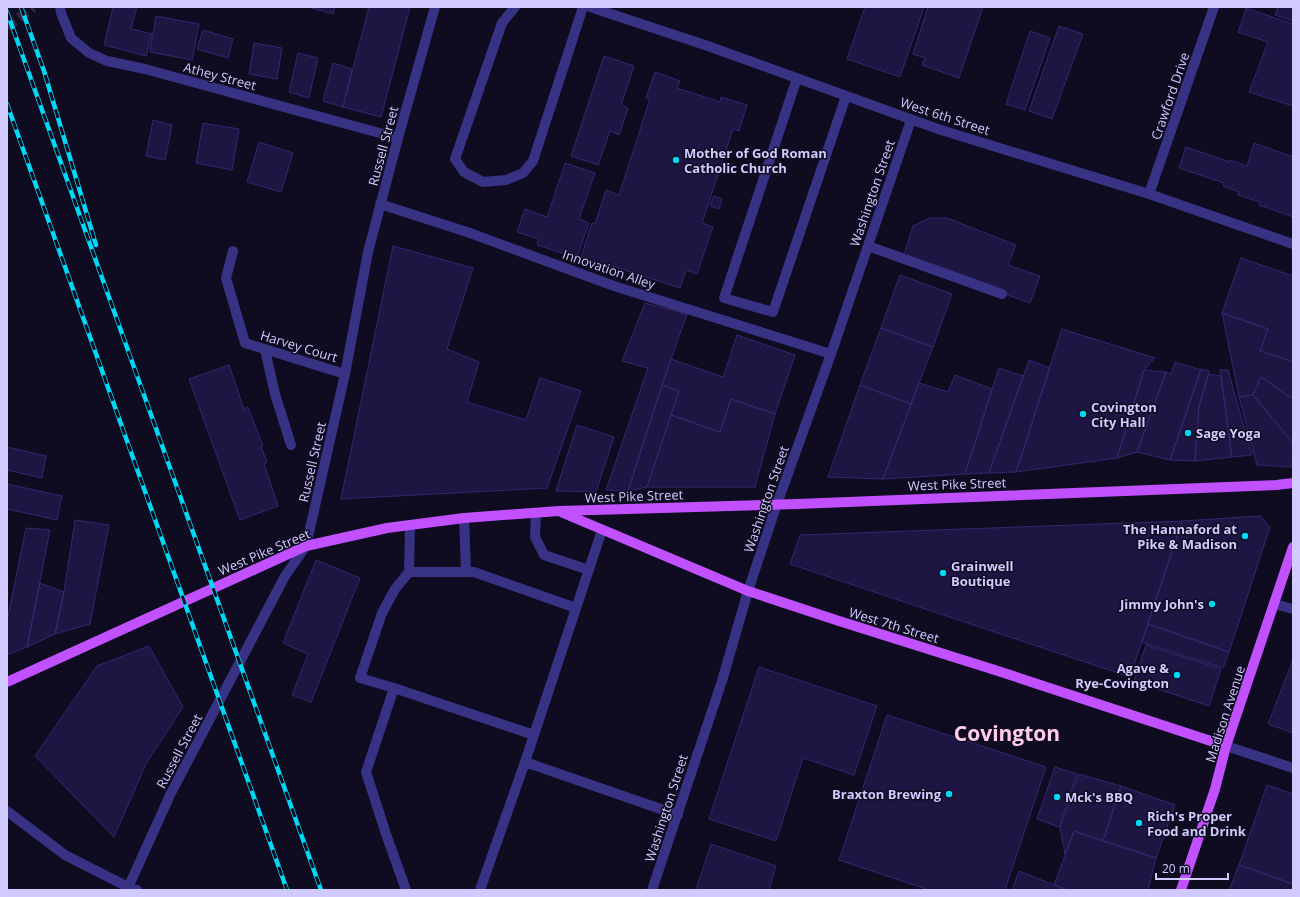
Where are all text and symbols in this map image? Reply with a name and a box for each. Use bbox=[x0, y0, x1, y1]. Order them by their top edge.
street label: Crawford Drive bbox=[1147, 50, 1193, 142]
street label: Athey Street bbox=[182, 58, 259, 94]
street label: West 6th Street bbox=[898, 93, 992, 139]
street label: Russell Street bbox=[364, 104, 402, 188]
street label: Washington Street bbox=[845, 137, 899, 249]
place label: Mother of God Roman Catholic Church bbox=[684, 144, 827, 177]
marker: Mother of God Roman Catholic Church bbox=[671, 155, 681, 165]
street label: Innovation Alley bbox=[560, 245, 658, 293]
street label: Harvey Court bbox=[258, 326, 340, 366]
place label: Covington City Hall bbox=[1091, 398, 1157, 431]
marker: Covington City Hall bbox=[1078, 409, 1088, 419]
street label: Russell Street bbox=[294, 420, 330, 504]
place label: Sage Yoga bbox=[1196, 424, 1261, 442]
marker: Sage Yoga bbox=[1183, 428, 1193, 438]
street label: Washington Street bbox=[739, 443, 793, 555]
street label: West Pike Street bbox=[907, 473, 1007, 495]
street label: West Pike Street bbox=[584, 485, 684, 507]
place label: The Hannaford at Pike & Madison bbox=[1123, 520, 1237, 553]
street label: West Pike Street bbox=[215, 524, 313, 580]
marker: The Hannaford at Pike & Madison bbox=[1240, 531, 1250, 541]
place label: Grainwell Boutique bbox=[951, 557, 1013, 590]
marker: Grainwell Boutique bbox=[938, 568, 948, 578]
place label: Jimmy John's bbox=[1119, 595, 1204, 613]
marker: Jimmy John's bbox=[1207, 599, 1217, 609]
street label: West 7th Street bbox=[847, 603, 942, 647]
place label: Agave & Rye-Covington bbox=[1075, 659, 1169, 692]
street label: Madison Avenue bbox=[1201, 663, 1249, 765]
marker: Agave & Rye-Covington bbox=[1172, 670, 1182, 680]
street label: Russell Street bbox=[152, 710, 206, 791]
district label: Covington bbox=[954, 719, 1060, 747]
street label: Washington Street bbox=[640, 752, 692, 864]
place label: Braxton Brewing bbox=[832, 785, 942, 803]
place label: Mck's BBQ bbox=[1065, 788, 1133, 806]
marker: Braxton Brewing bbox=[944, 789, 954, 799]
marker: Mck's BBQ bbox=[1052, 792, 1062, 802]
place label: Rich's Proper Food and Drink bbox=[1147, 807, 1247, 840]
marker: Rich's Proper Food and Drink bbox=[1134, 818, 1144, 828]
scale bar bbox=[1156, 855, 1228, 881]
text: 20 m bbox=[1162, 860, 1190, 877]

